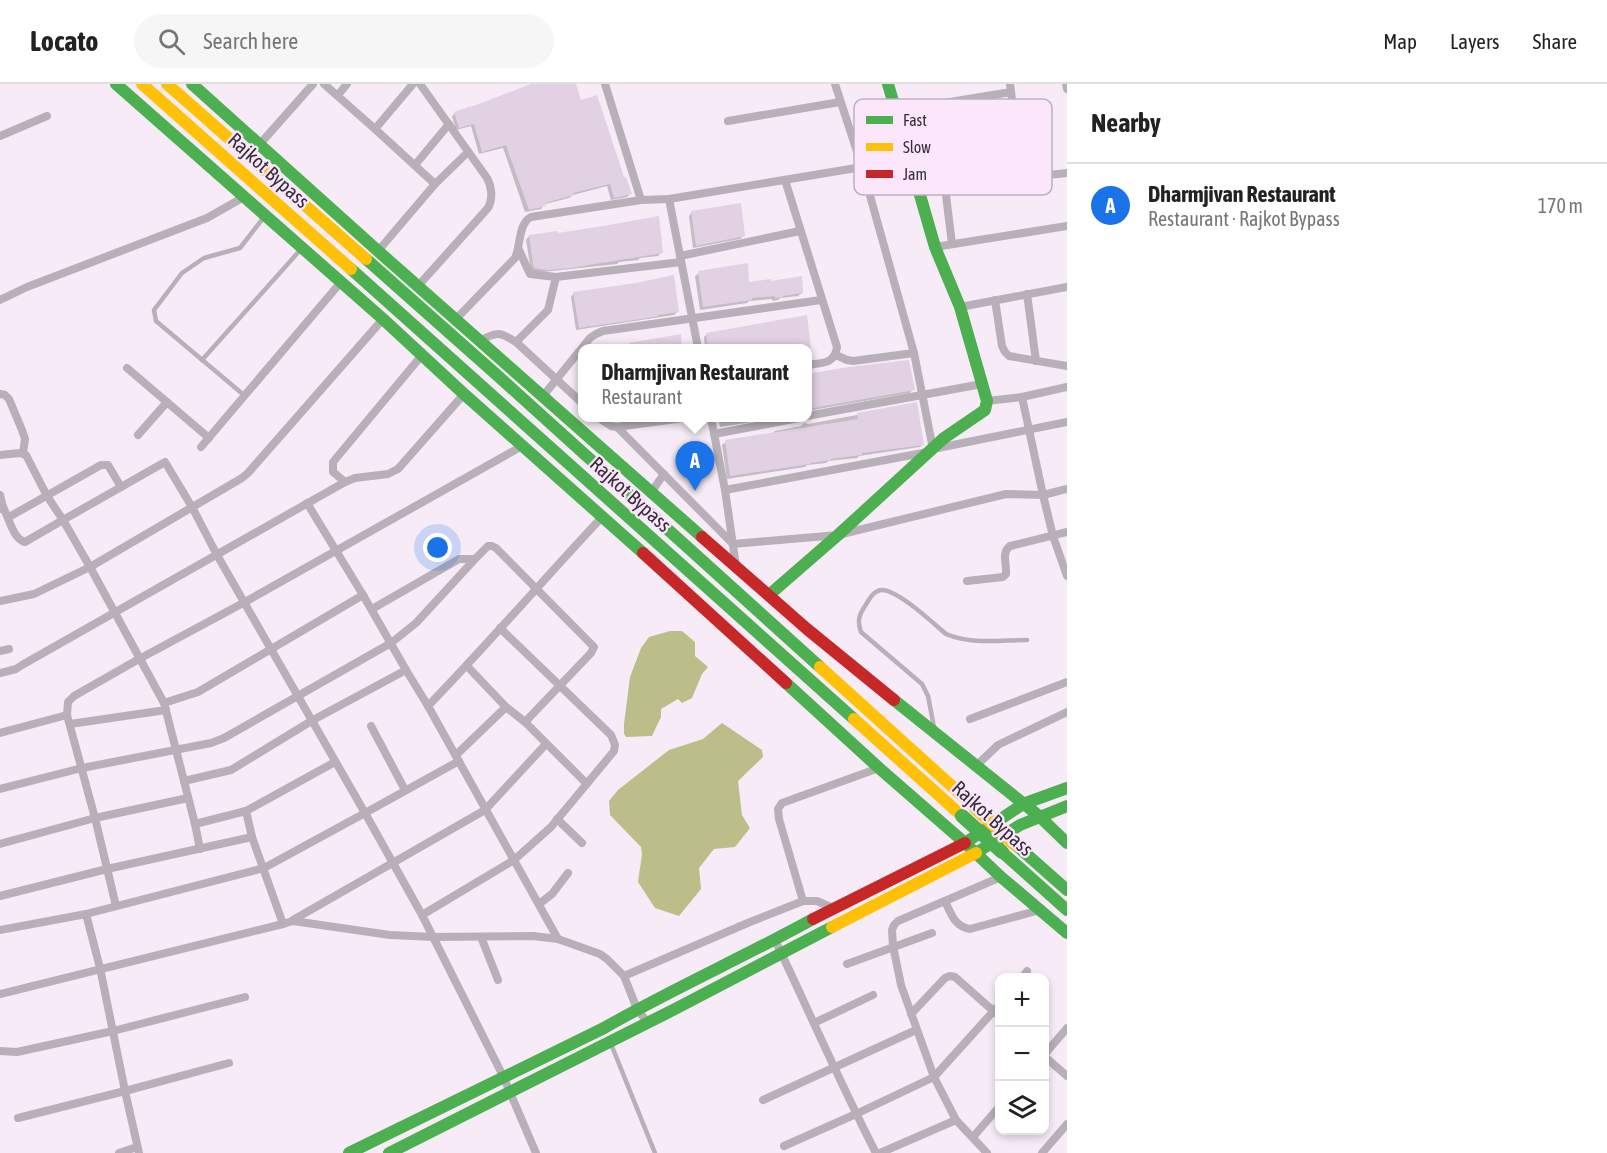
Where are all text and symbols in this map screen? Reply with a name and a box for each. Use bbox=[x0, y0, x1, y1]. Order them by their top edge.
search box bbox=[134, 14, 554, 68]
text: Locato bbox=[30, 25, 98, 57]
icon: search bbox=[155, 25, 188, 58]
text: Search here bbox=[203, 28, 298, 54]
text: Map bbox=[1383, 29, 1417, 53]
text: Layers bbox=[1450, 29, 1500, 53]
text: Share bbox=[1533, 29, 1577, 53]
legend bbox=[854, 99, 1052, 195]
text: Nearby bbox=[1091, 108, 1161, 138]
text: Fast bbox=[903, 111, 927, 129]
street label: Rajkot Bypass bbox=[224, 128, 314, 212]
text: Slow bbox=[903, 138, 931, 156]
text: Jam bbox=[903, 165, 927, 183]
text: Dharmjivan Restaurant bbox=[1148, 181, 1336, 207]
text: A bbox=[1106, 194, 1115, 217]
text: 170 m bbox=[1538, 194, 1583, 217]
text: Restaurant · Rajkot Bypass bbox=[1148, 207, 1340, 230]
popup bbox=[578, 344, 812, 422]
text: Dharmjivan Restaurant bbox=[601, 359, 789, 385]
text: Restaurant bbox=[601, 385, 682, 408]
pin: A bbox=[676, 442, 714, 491]
street label: Rajkot Bypass bbox=[586, 452, 676, 536]
your location bbox=[423, 533, 452, 562]
street label: Rajkot Bypass bbox=[948, 776, 1038, 860]
map controls bbox=[995, 973, 1049, 1135]
button: + bbox=[995, 973, 1049, 1027]
button: − bbox=[995, 1027, 1049, 1081]
button: layers bbox=[995, 1081, 1049, 1135]

